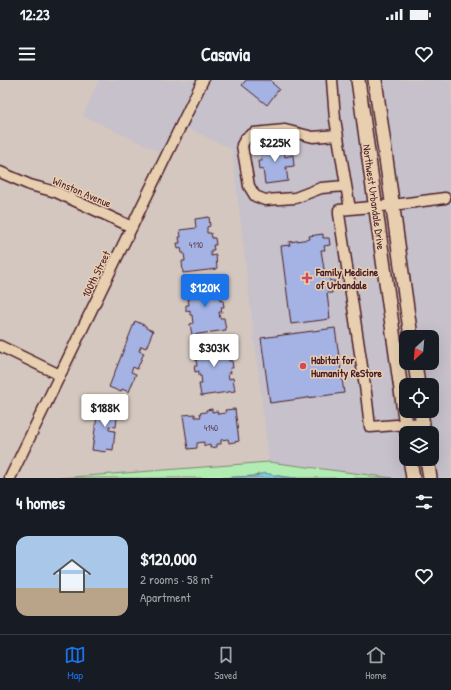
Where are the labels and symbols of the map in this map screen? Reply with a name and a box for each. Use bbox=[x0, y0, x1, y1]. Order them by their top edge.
pin: $225K bbox=[247, 129, 303, 163]
street label: Northwest Urbandale Drive bbox=[360, 143, 388, 251]
street label: Winston Avenue bbox=[51, 173, 114, 211]
house number: 4110 bbox=[189, 239, 203, 251]
street label: 100th Street bbox=[79, 248, 113, 300]
place label: Family Medicine of Urbandale bbox=[315, 265, 379, 292]
marker: Family Medicine of Urbandale bbox=[301, 272, 313, 284]
pin: $120K bbox=[177, 274, 233, 308]
north arrow bbox=[399, 330, 439, 370]
pin: $303K bbox=[186, 334, 242, 368]
place label: Habitat for Humanity ReStore bbox=[311, 353, 383, 381]
marker: Habitat for Humanity ReStore bbox=[298, 361, 308, 371]
pin: $188K bbox=[77, 394, 133, 428]
house number: 4140 bbox=[204, 422, 218, 434]

